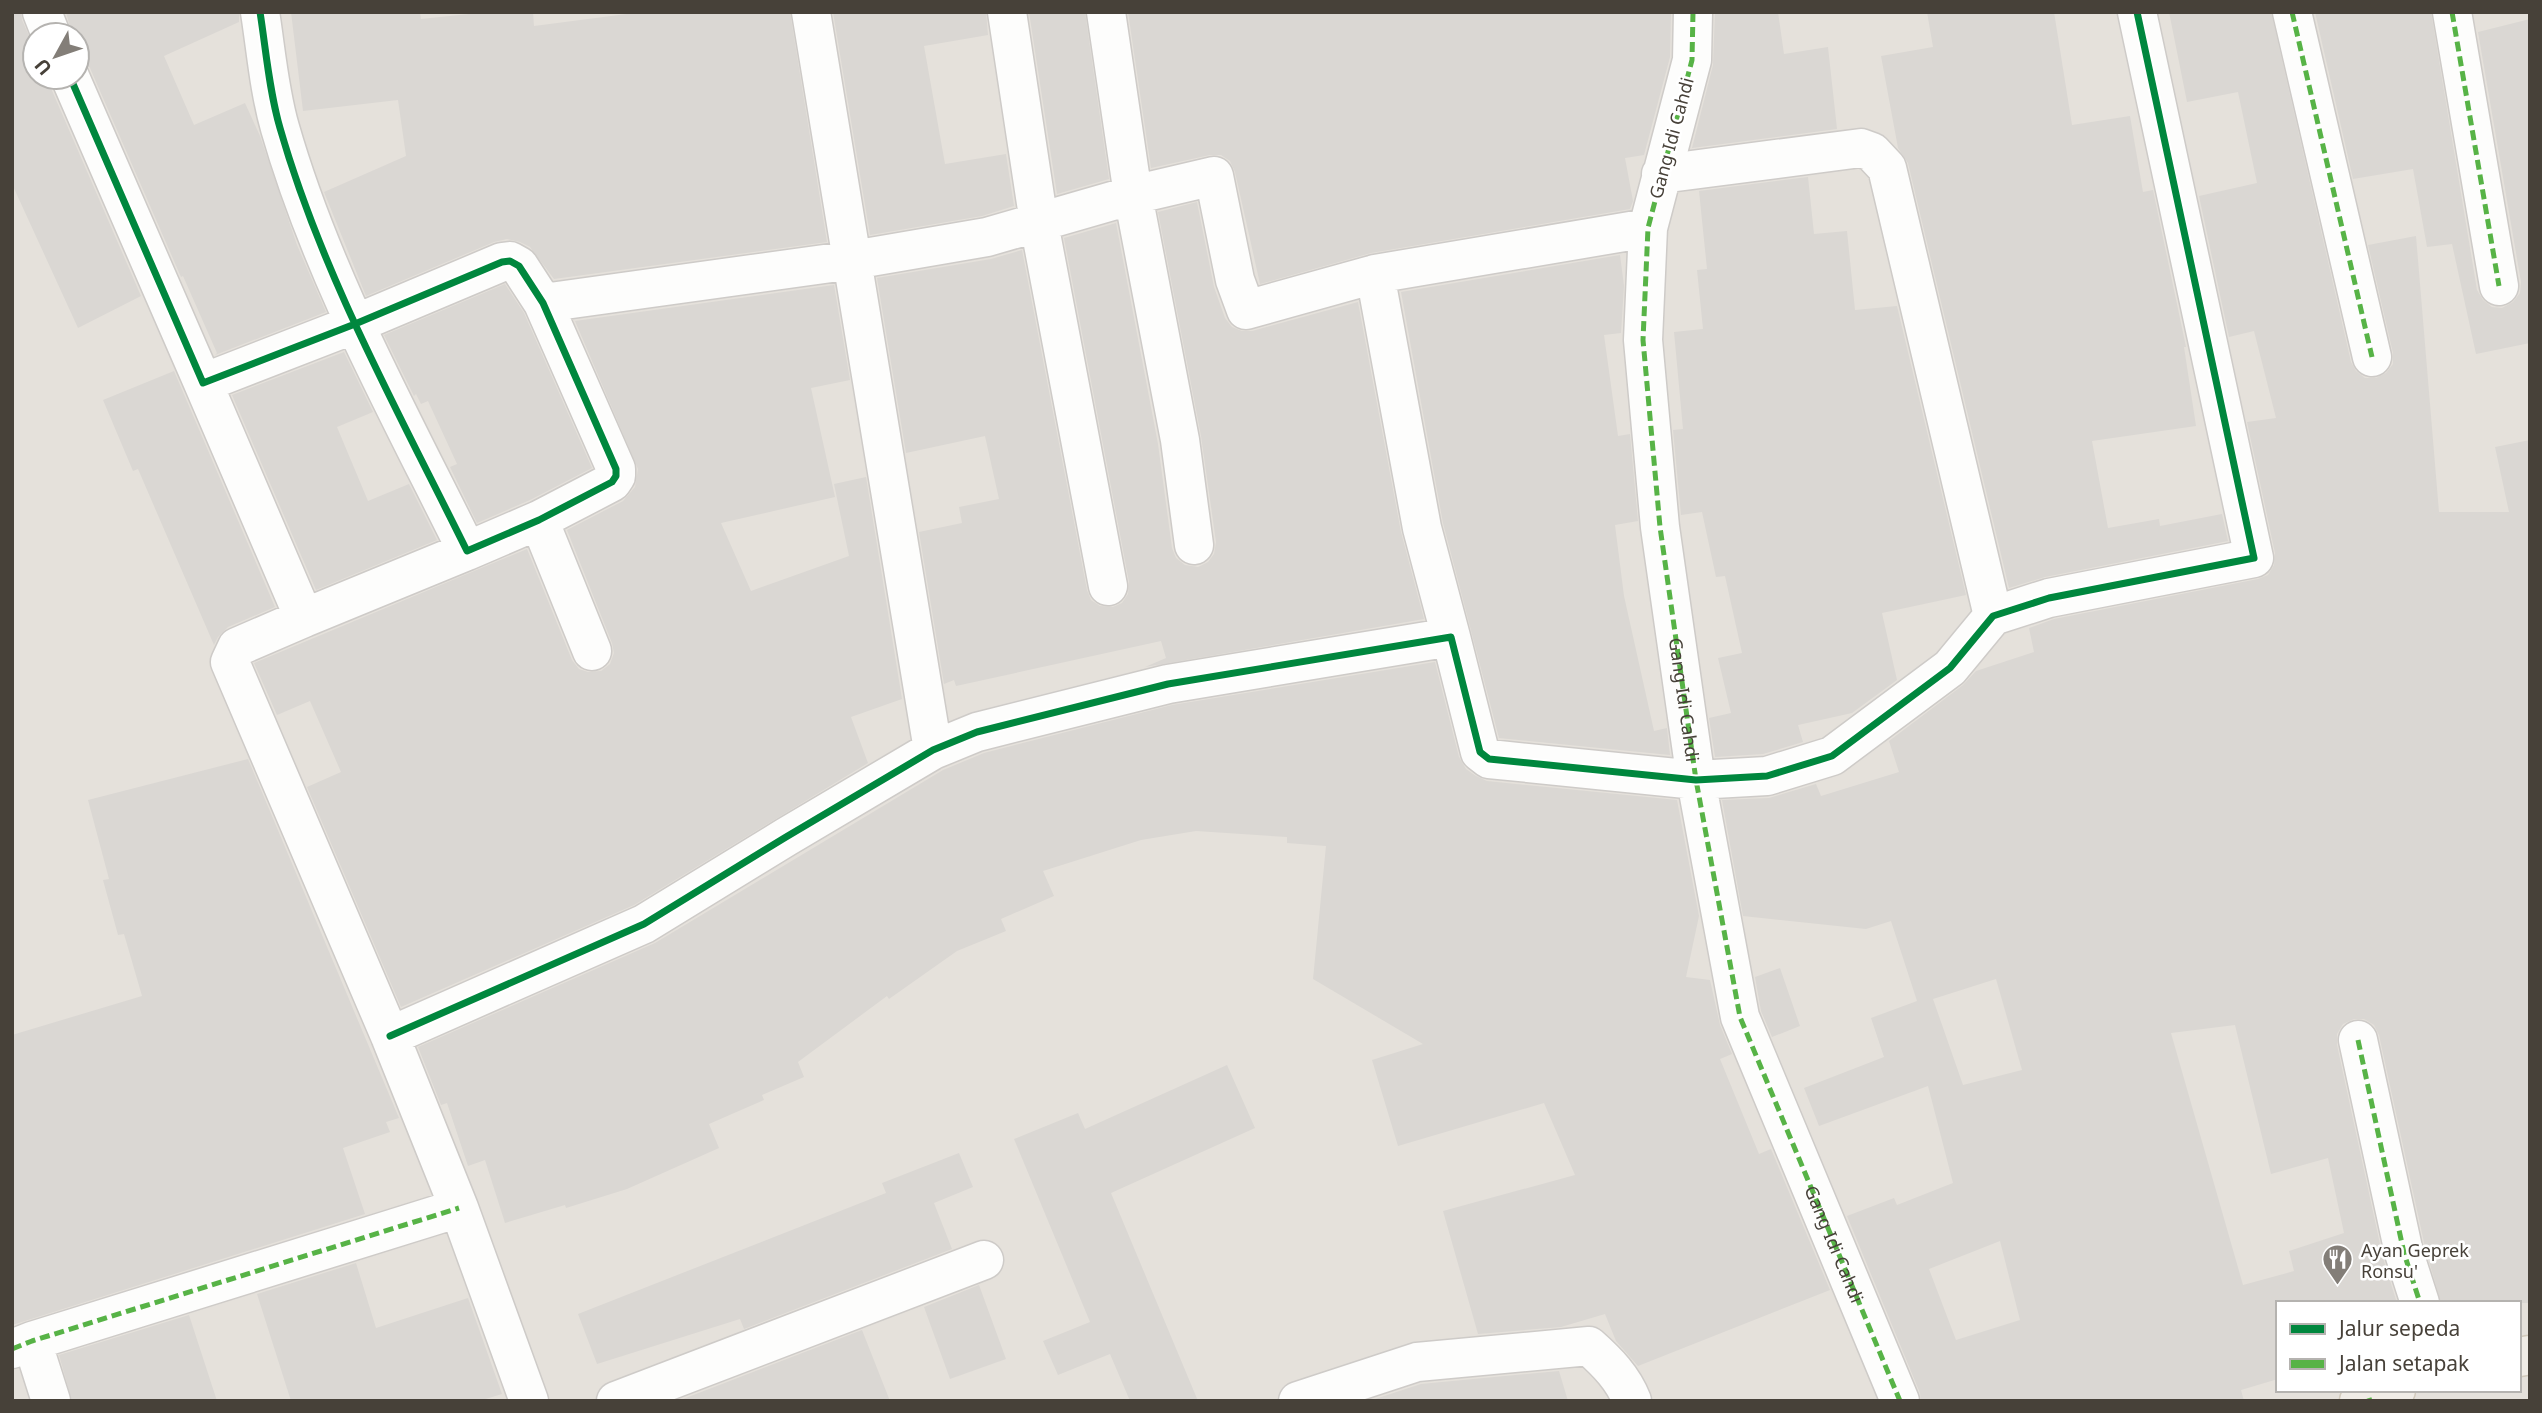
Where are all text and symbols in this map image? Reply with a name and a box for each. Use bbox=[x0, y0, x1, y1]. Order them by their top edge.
north arrow bbox=[21, 21, 91, 91]
text: U bbox=[28, 53, 58, 81]
street label: Gang Idi Cahdi bbox=[1643, 75, 1699, 201]
street label: Gang Idi Cahdi bbox=[1664, 636, 1705, 763]
street label: Gang Idi Cahdi bbox=[1799, 1182, 1870, 1306]
place label: Ayan Geprek Ronsu' bbox=[2361, 1238, 2469, 1283]
restaurant icon: Ayan Geprek Ronsu' bbox=[2321, 1243, 2355, 1287]
legend bbox=[2276, 1301, 2521, 1392]
text: Jalur sepeda bbox=[2337, 1314, 2460, 1342]
text: Jalan setapak bbox=[2337, 1349, 2470, 1377]

